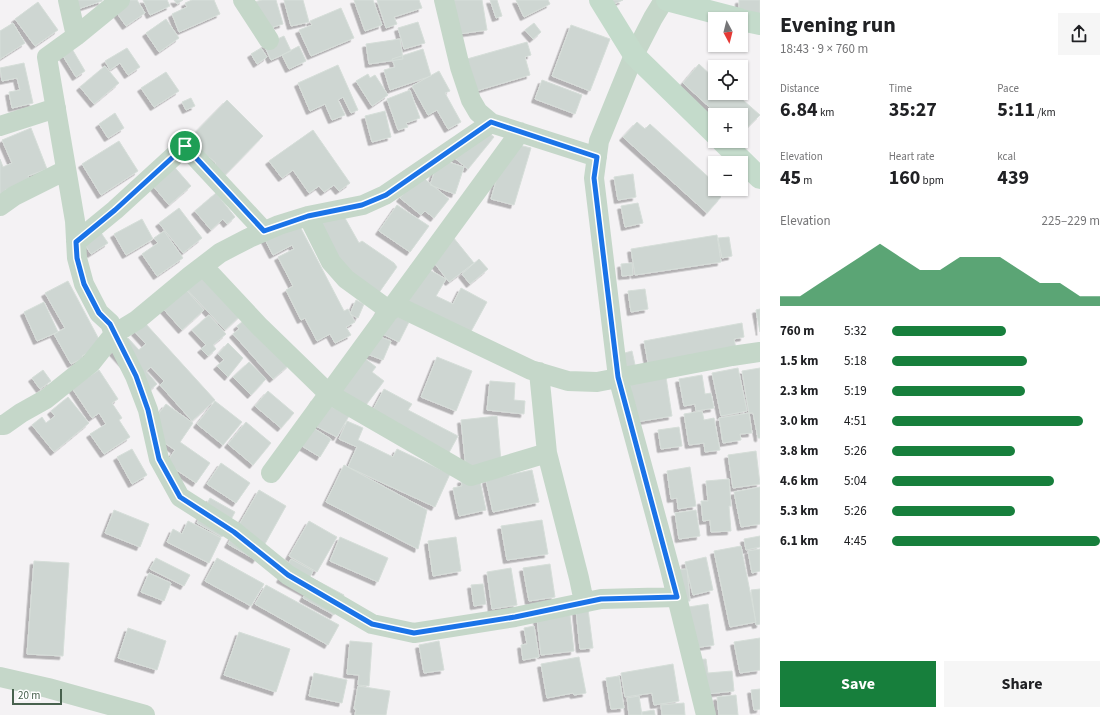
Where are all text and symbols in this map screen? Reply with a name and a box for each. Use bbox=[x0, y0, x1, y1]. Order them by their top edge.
text: Evening run bbox=[780, 9, 896, 41]
north arrow bbox=[708, 12, 748, 52]
map controls bbox=[708, 12, 748, 196]
button: share bbox=[1058, 13, 1100, 55]
text: 18:43 · 9 × 760 m bbox=[780, 40, 868, 58]
button: locate bbox=[708, 60, 748, 100]
text: Distance bbox=[780, 81, 819, 96]
text: Time bbox=[889, 81, 912, 96]
text: Pace bbox=[997, 81, 1019, 96]
text: 6.84 bbox=[780, 96, 818, 124]
text: 35:27 bbox=[889, 96, 937, 124]
text: 5:11 bbox=[997, 96, 1035, 124]
text: km bbox=[818, 105, 834, 120]
text: /km bbox=[1035, 105, 1056, 120]
button: + bbox=[708, 108, 748, 148]
pin bbox=[168, 129, 202, 163]
icon: arrive bbox=[174, 135, 196, 157]
text: Elevation bbox=[780, 149, 823, 164]
text: Heart rate bbox=[889, 149, 934, 164]
text: kcal bbox=[997, 149, 1016, 164]
button: − bbox=[708, 156, 748, 196]
text: 45 bbox=[780, 164, 801, 192]
text: 160 bbox=[889, 164, 920, 192]
text: 439 bbox=[997, 164, 1029, 192]
text: m bbox=[801, 173, 812, 188]
text: bpm bbox=[920, 173, 944, 188]
text: Elevation bbox=[780, 212, 831, 230]
text: 225–229 m bbox=[1042, 212, 1100, 230]
text: 760 m bbox=[780, 322, 814, 340]
text: 5:32 bbox=[844, 322, 867, 340]
text: 1.5 km bbox=[780, 352, 819, 370]
text: 5:18 bbox=[844, 352, 867, 370]
text: 2.3 km bbox=[780, 382, 819, 400]
text: 5:19 bbox=[844, 382, 867, 400]
text: 3.0 km bbox=[780, 412, 819, 430]
text: 4:51 bbox=[844, 412, 867, 430]
text: 3.8 km bbox=[780, 442, 819, 460]
text: 5:26 bbox=[844, 442, 867, 460]
text: 4.6 km bbox=[780, 472, 819, 490]
text: 5:04 bbox=[844, 472, 867, 490]
text: 5.3 km bbox=[780, 502, 819, 520]
text: 5:26 bbox=[844, 502, 867, 520]
text: 6.1 km bbox=[780, 532, 819, 550]
text: 4:45 bbox=[844, 532, 867, 550]
button: Save bbox=[780, 661, 936, 707]
button: Share bbox=[944, 661, 1100, 707]
scale bar bbox=[12, 687, 62, 706]
text: 20 m bbox=[18, 688, 40, 703]

